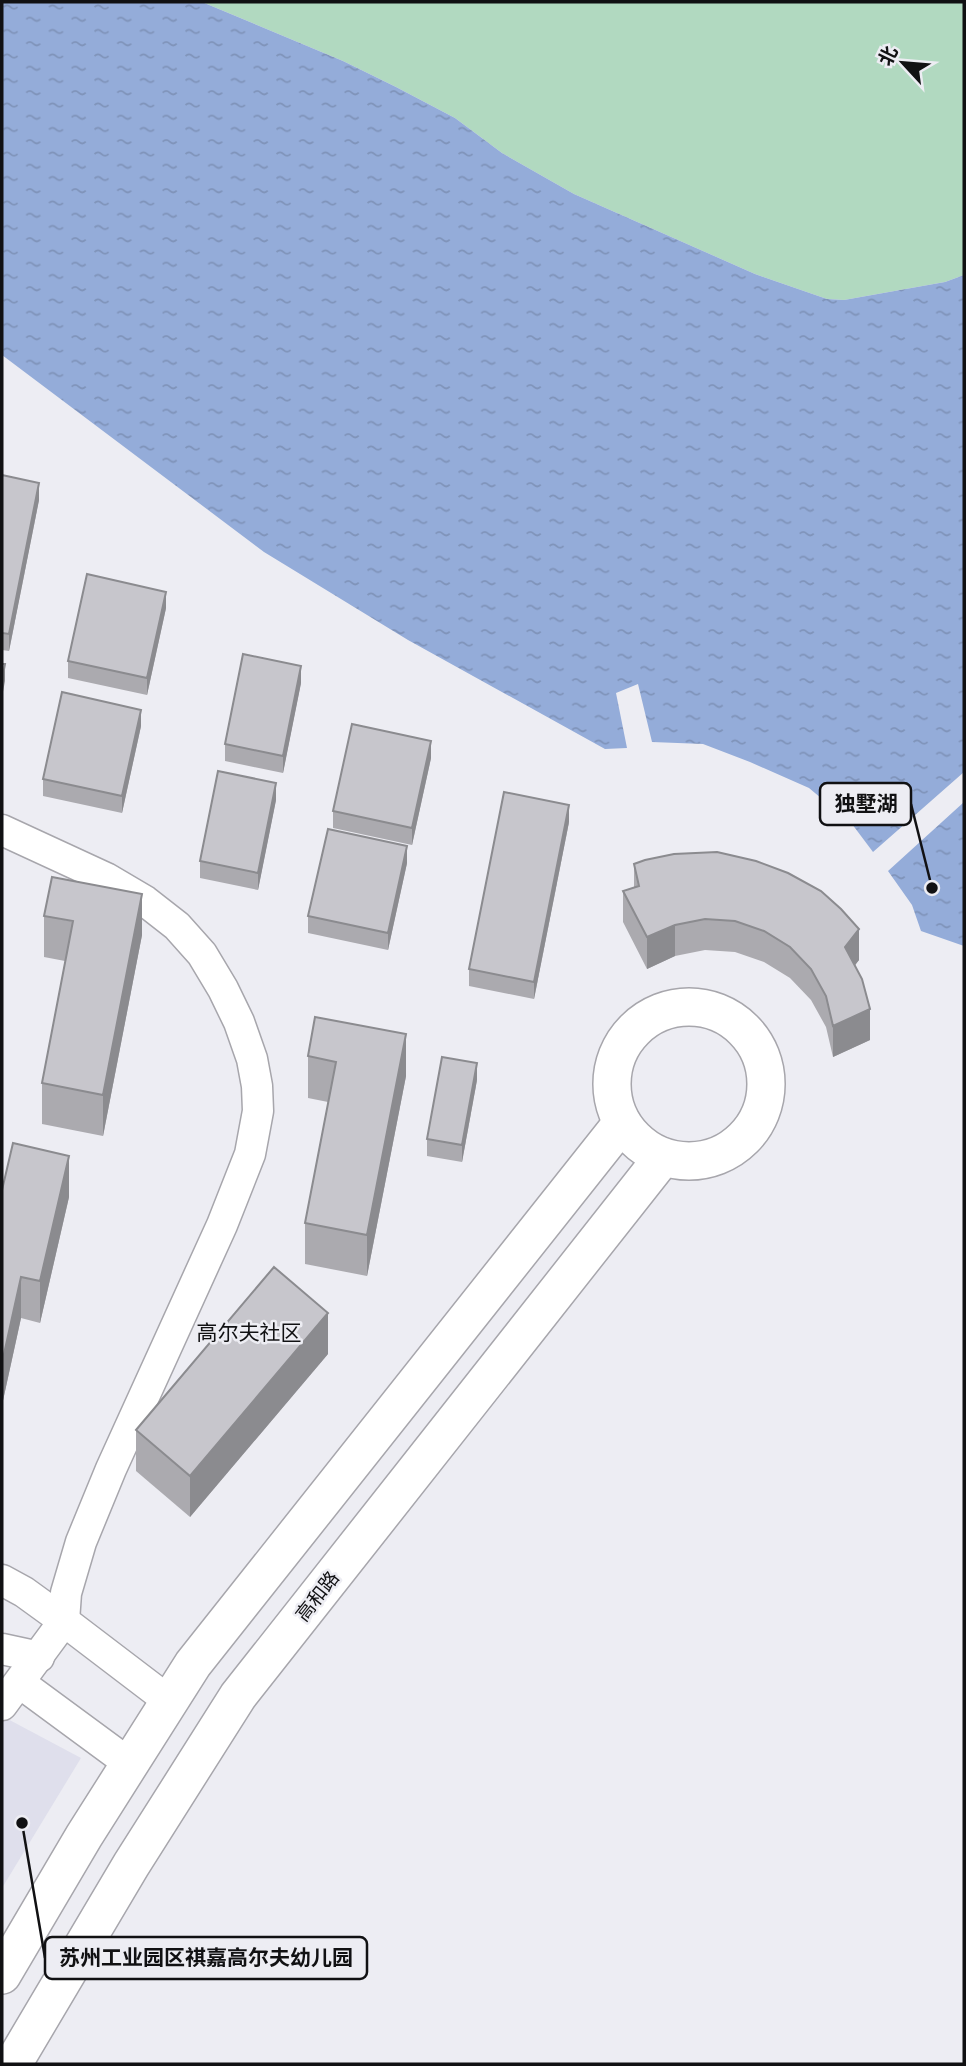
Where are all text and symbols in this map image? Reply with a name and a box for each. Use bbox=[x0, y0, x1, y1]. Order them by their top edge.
north arrow bbox=[868, 28, 938, 98]
text: 北 bbox=[872, 41, 904, 70]
callout: 独墅湖 bbox=[820, 783, 911, 825]
text: 独墅湖 bbox=[835, 789, 898, 818]
district label: 高尔夫社区 bbox=[197, 1318, 302, 1347]
street label: 高和路 bbox=[289, 1566, 345, 1626]
callout: 苏州工业园区祺嘉高尔夫幼儿园 bbox=[45, 1937, 367, 1979]
text: 苏州工业园区祺嘉高尔夫幼儿园 bbox=[59, 1943, 353, 1972]

